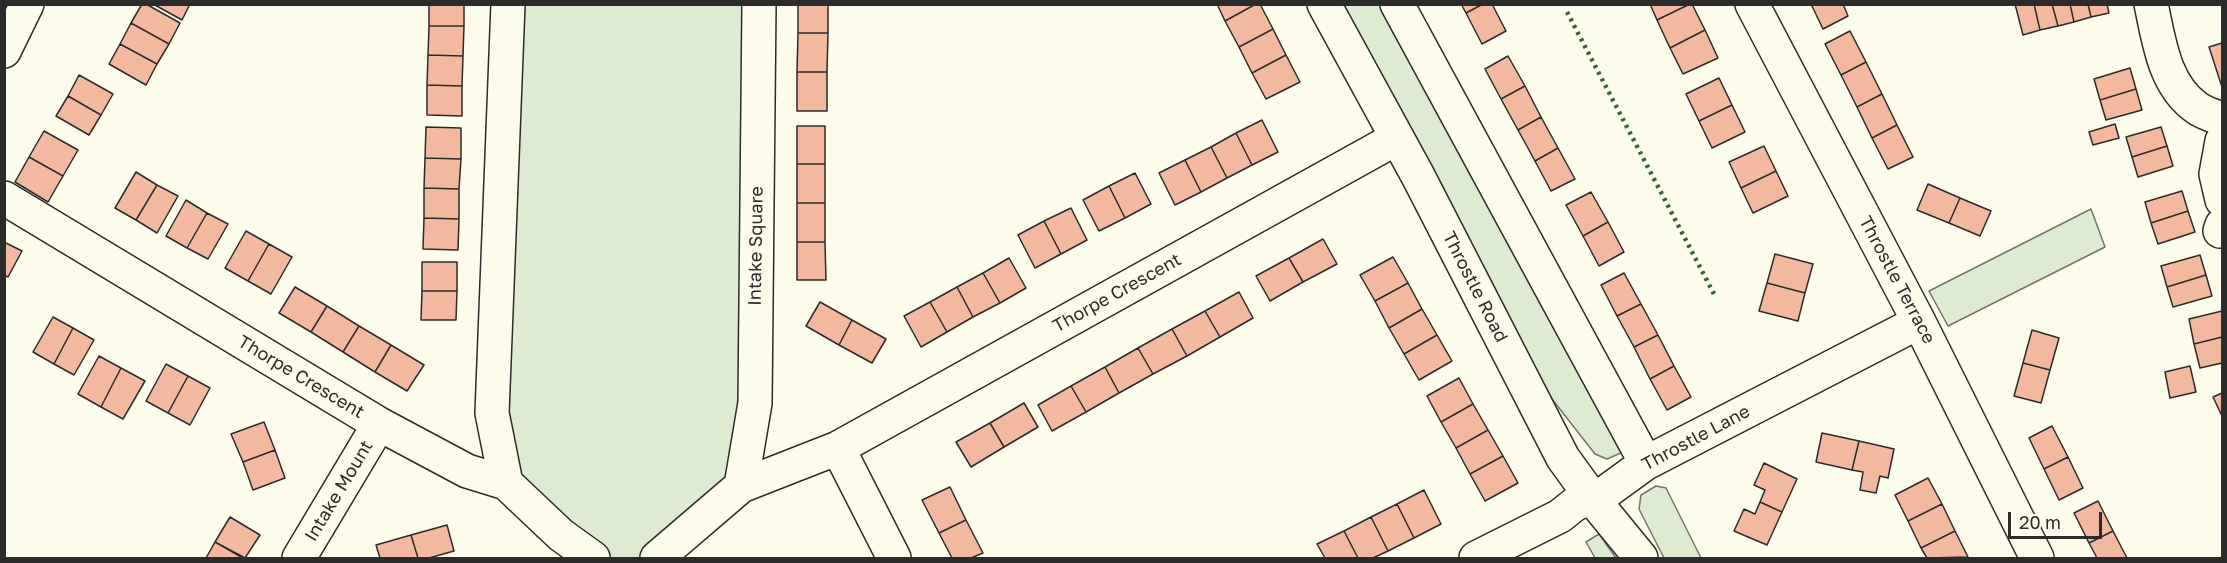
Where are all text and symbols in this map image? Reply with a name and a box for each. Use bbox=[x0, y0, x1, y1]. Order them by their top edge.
street label: Intake Square bbox=[744, 186, 768, 306]
street label: Throstle Terrace bbox=[1854, 213, 1940, 347]
street label: Throstle Road bbox=[1438, 228, 1512, 346]
street label: Thorpe Crescent bbox=[1049, 249, 1185, 337]
street label: Thorpe Crescent bbox=[234, 331, 368, 423]
street label: Throstle Lane bbox=[1638, 400, 1754, 476]
street label: Intake Mount bbox=[300, 437, 378, 545]
scale bar bbox=[2011, 500, 2106, 538]
text: 20 m bbox=[2019, 511, 2061, 533]

